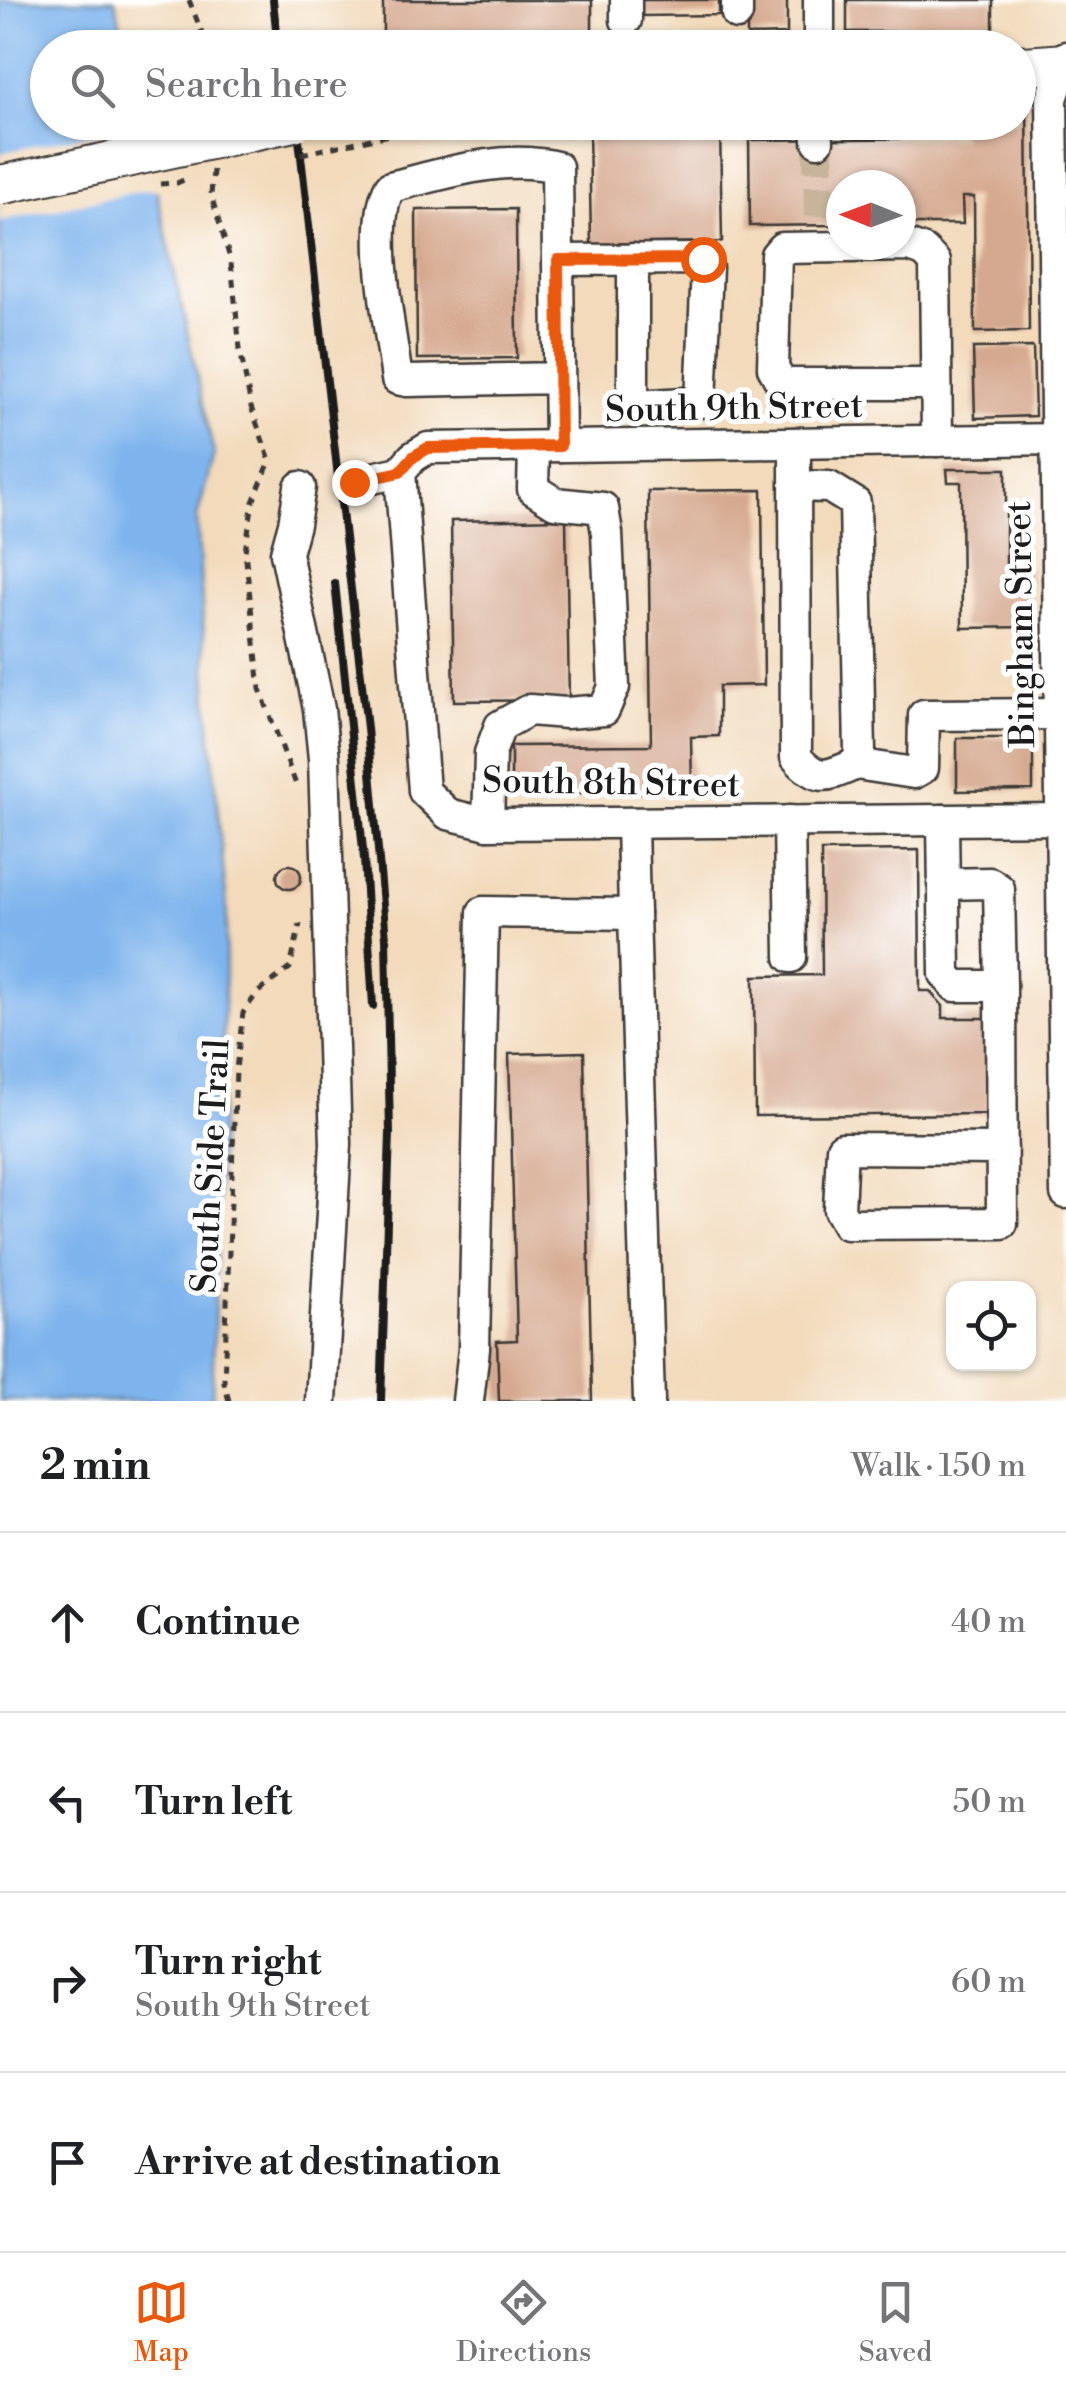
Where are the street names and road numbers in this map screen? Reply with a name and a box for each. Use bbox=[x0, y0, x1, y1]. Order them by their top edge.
street label: South 9th Street bbox=[605, 385, 863, 432]
street label: Bingham Street bbox=[998, 500, 1045, 749]
street label: South 8th Street bbox=[482, 760, 740, 807]
street label: South Side Trail bbox=[183, 1038, 240, 1294]

